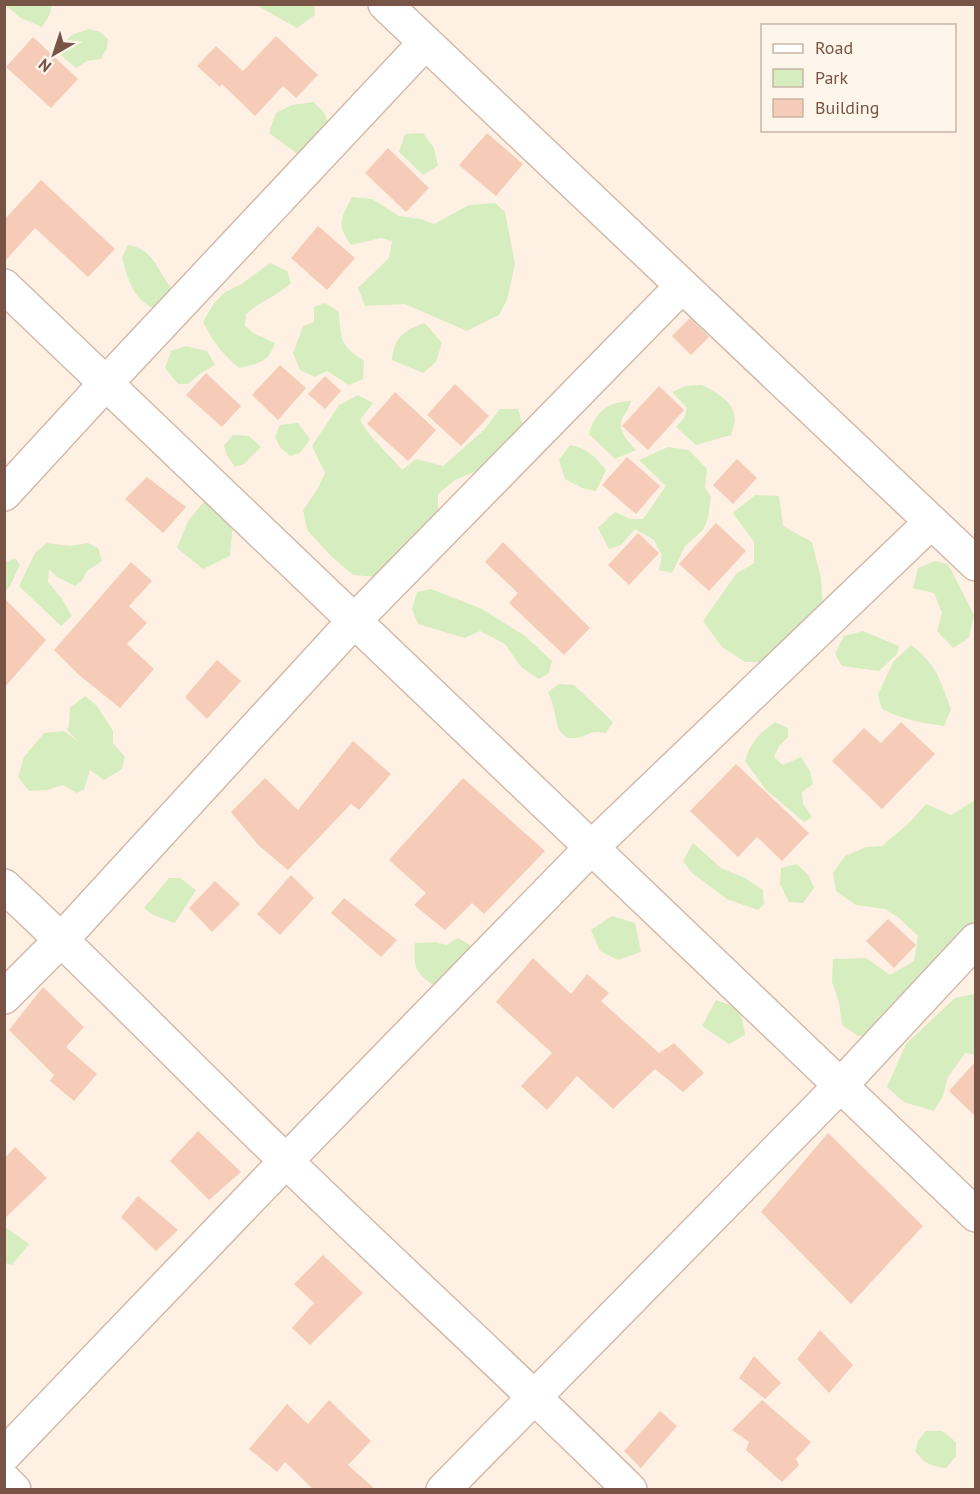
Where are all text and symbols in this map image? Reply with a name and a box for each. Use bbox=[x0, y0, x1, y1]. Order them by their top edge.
north arrow bbox=[24, 24, 84, 84]
legend bbox=[761, 24, 956, 132]
text: Road bbox=[815, 36, 853, 59]
text: N bbox=[34, 55, 55, 77]
text: Park bbox=[815, 66, 848, 89]
text: Building bbox=[815, 96, 879, 119]

